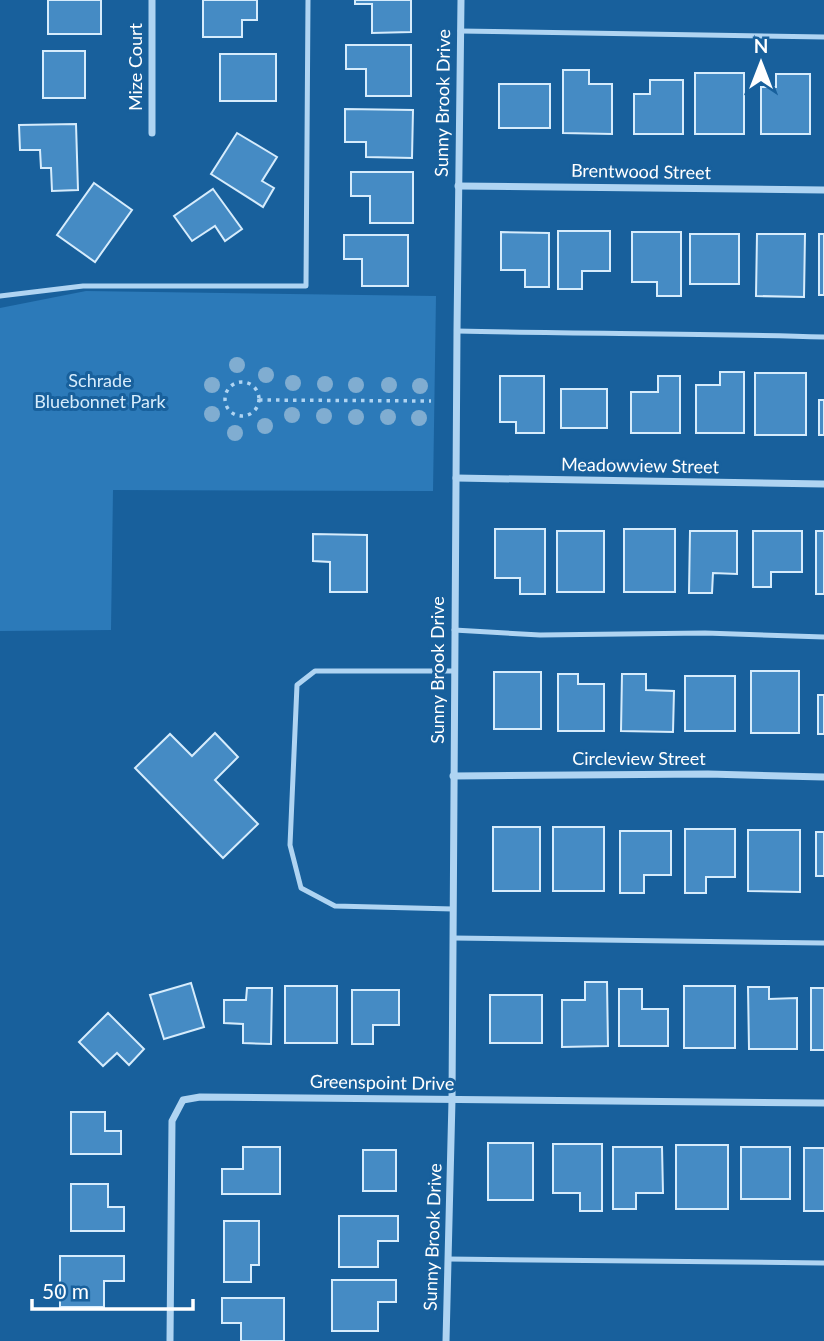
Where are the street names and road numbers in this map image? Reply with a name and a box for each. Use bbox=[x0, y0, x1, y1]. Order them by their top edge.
street label: Mize Court bbox=[124, 22, 146, 111]
street label: Sunny Brook Drive bbox=[430, 29, 454, 177]
street label: Brentwood Street bbox=[571, 159, 712, 183]
street label: Meadowview Street bbox=[561, 453, 720, 477]
street label: Sunny Brook Drive bbox=[426, 596, 448, 744]
street label: Circleview Street bbox=[572, 747, 706, 769]
street label: Greenspoint Drive bbox=[310, 1070, 454, 1094]
street label: Sunny Brook Drive bbox=[418, 1163, 446, 1311]

